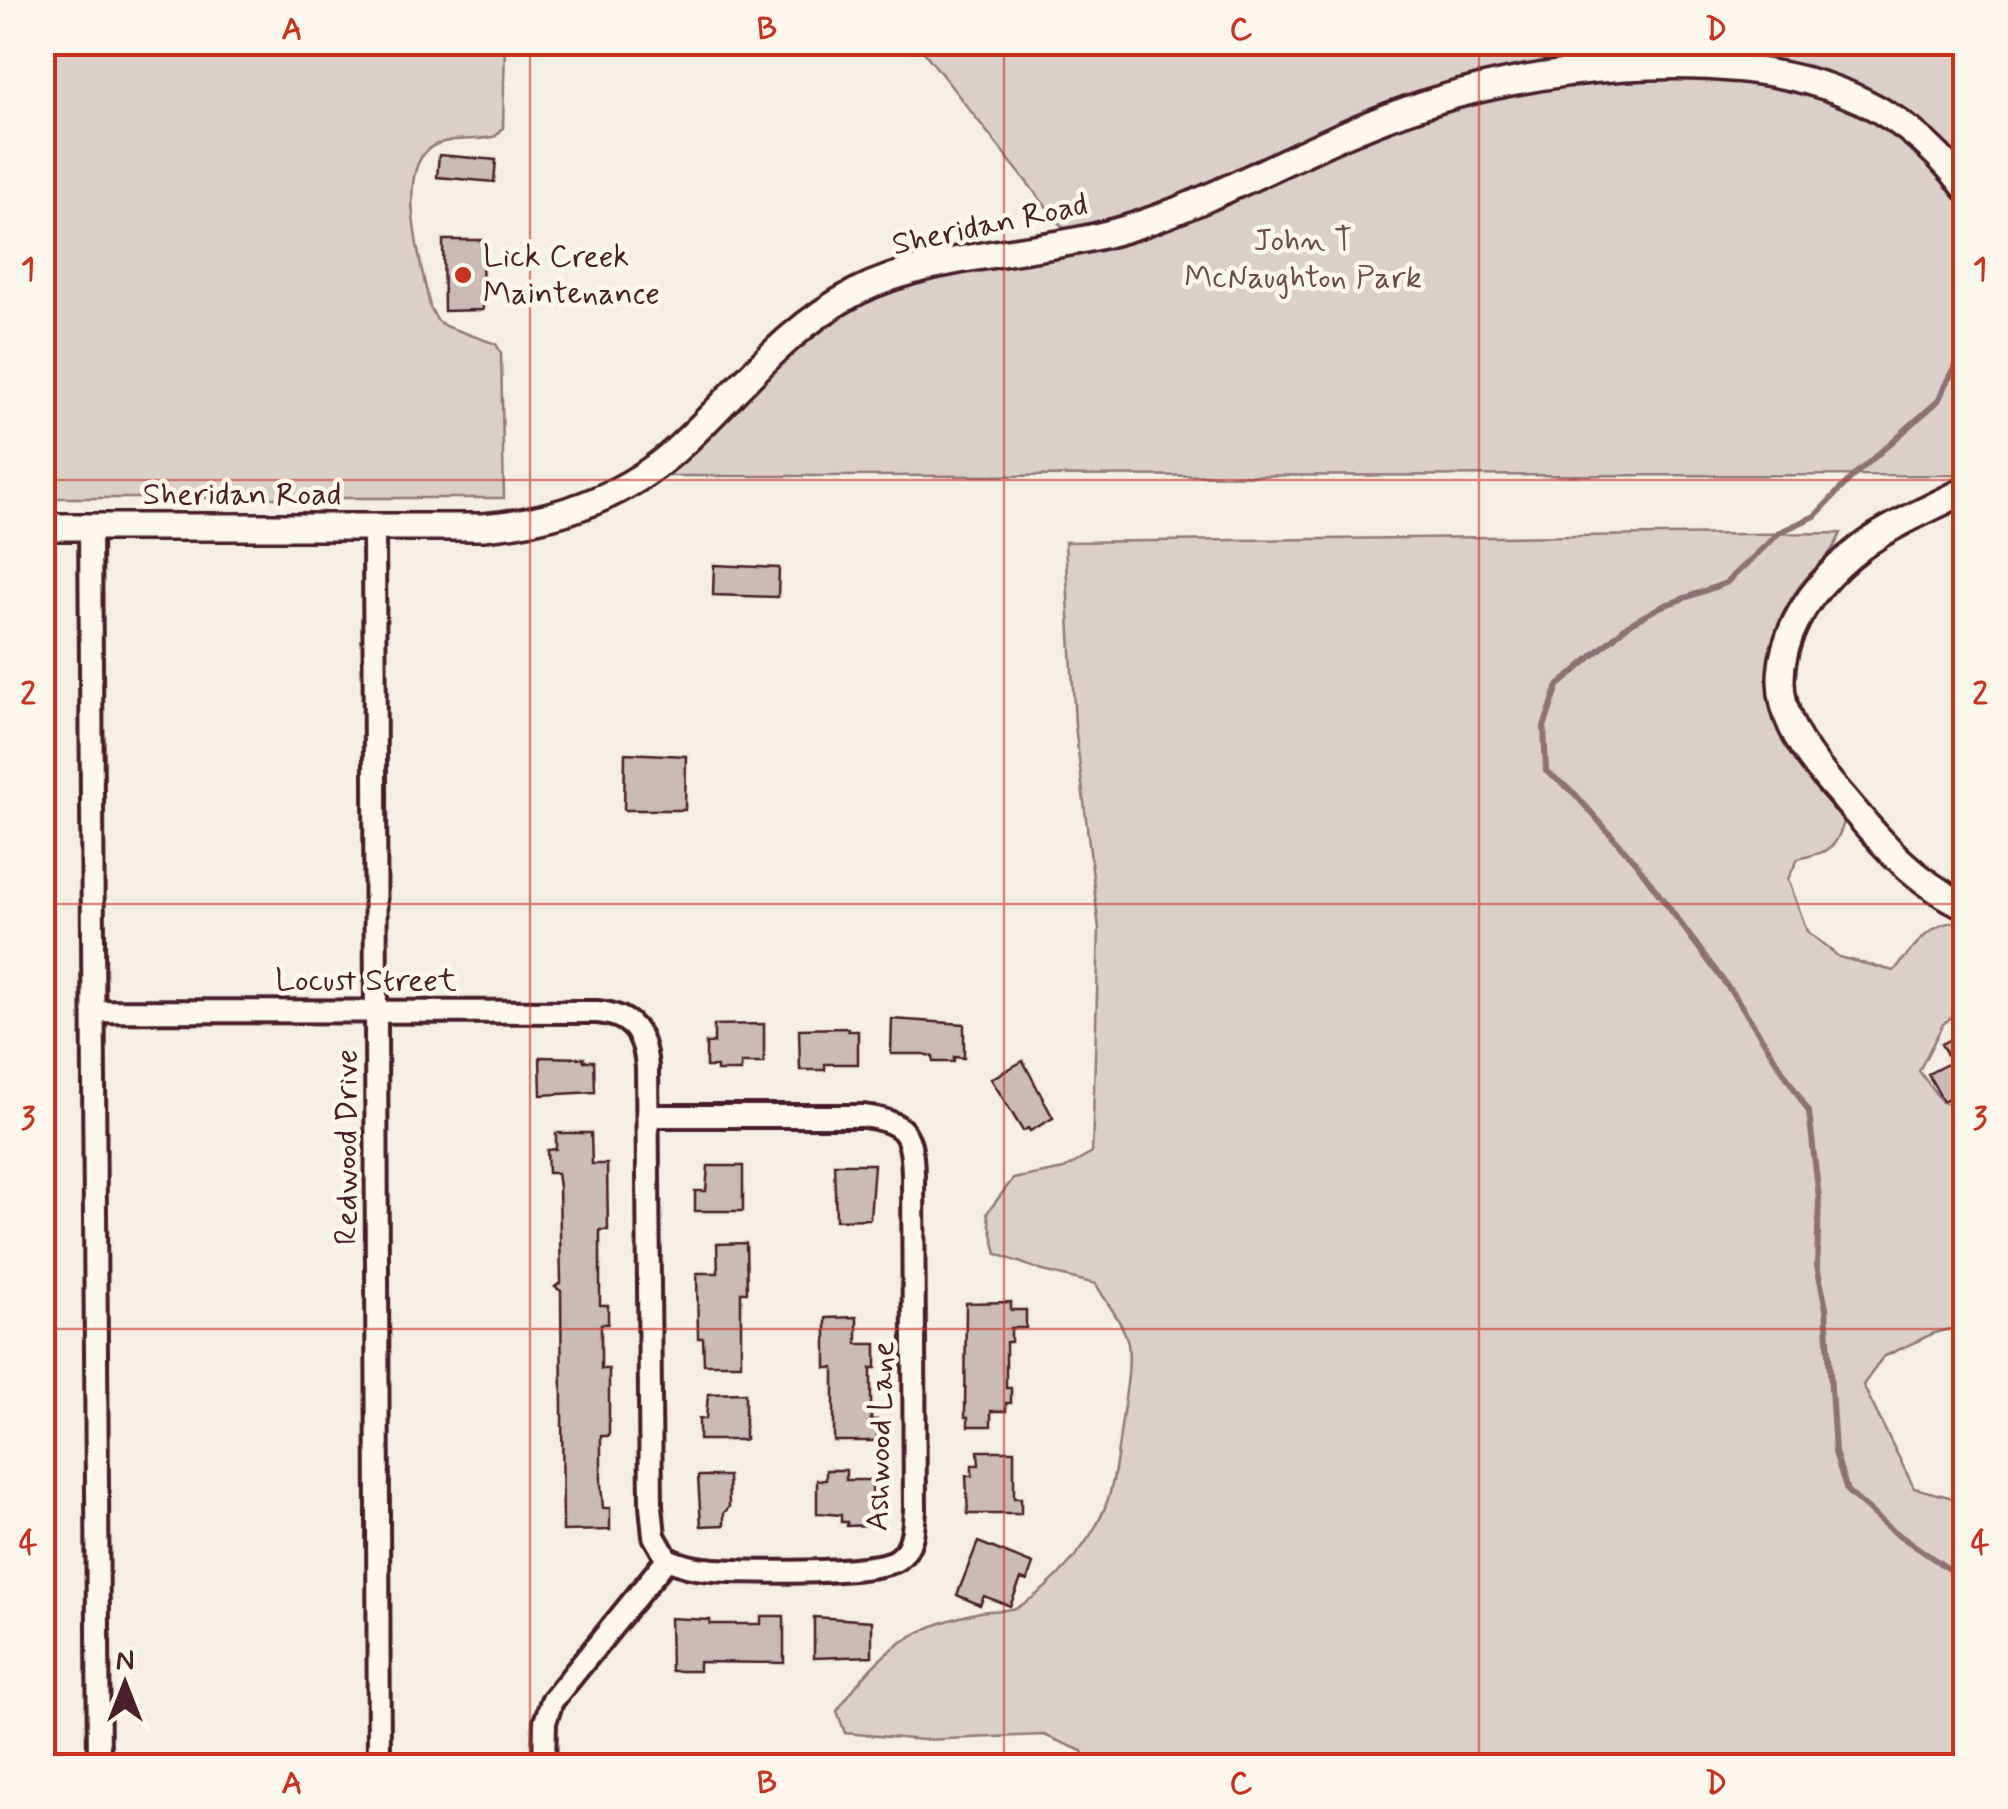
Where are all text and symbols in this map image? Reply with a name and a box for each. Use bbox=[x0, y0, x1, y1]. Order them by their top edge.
text: A bbox=[282, 9, 302, 51]
text: B bbox=[757, 9, 777, 51]
text: C bbox=[1230, 9, 1253, 51]
text: D bbox=[1705, 9, 1727, 51]
street label: Sheridan Road bbox=[888, 184, 1092, 266]
park label: John T McNaughton Park bbox=[1184, 220, 1422, 299]
place label: Lick Creek Maintenance bbox=[483, 236, 660, 315]
text: 1 bbox=[21, 249, 35, 291]
text: 1 bbox=[1973, 249, 1987, 291]
marker: Lick Creek Maintenance bbox=[452, 264, 474, 286]
street label: Sheridan Road bbox=[143, 474, 341, 516]
text: 2 bbox=[20, 674, 36, 716]
text: 2 bbox=[1972, 674, 1988, 716]
street label: Locust Street bbox=[275, 960, 457, 1002]
street label: Redwood Drive bbox=[326, 1049, 368, 1245]
text: 3 bbox=[21, 1098, 36, 1140]
text: 3 bbox=[1973, 1098, 1988, 1140]
street label: Ashwood Lane bbox=[857, 1340, 905, 1532]
text: 4 bbox=[19, 1523, 38, 1565]
text: 4 bbox=[1971, 1523, 1990, 1565]
north arrow bbox=[75, 1634, 175, 1734]
text: N bbox=[116, 1643, 134, 1680]
text: A bbox=[282, 1763, 302, 1805]
text: B bbox=[757, 1763, 777, 1805]
text: C bbox=[1230, 1763, 1253, 1805]
text: D bbox=[1705, 1763, 1727, 1805]

